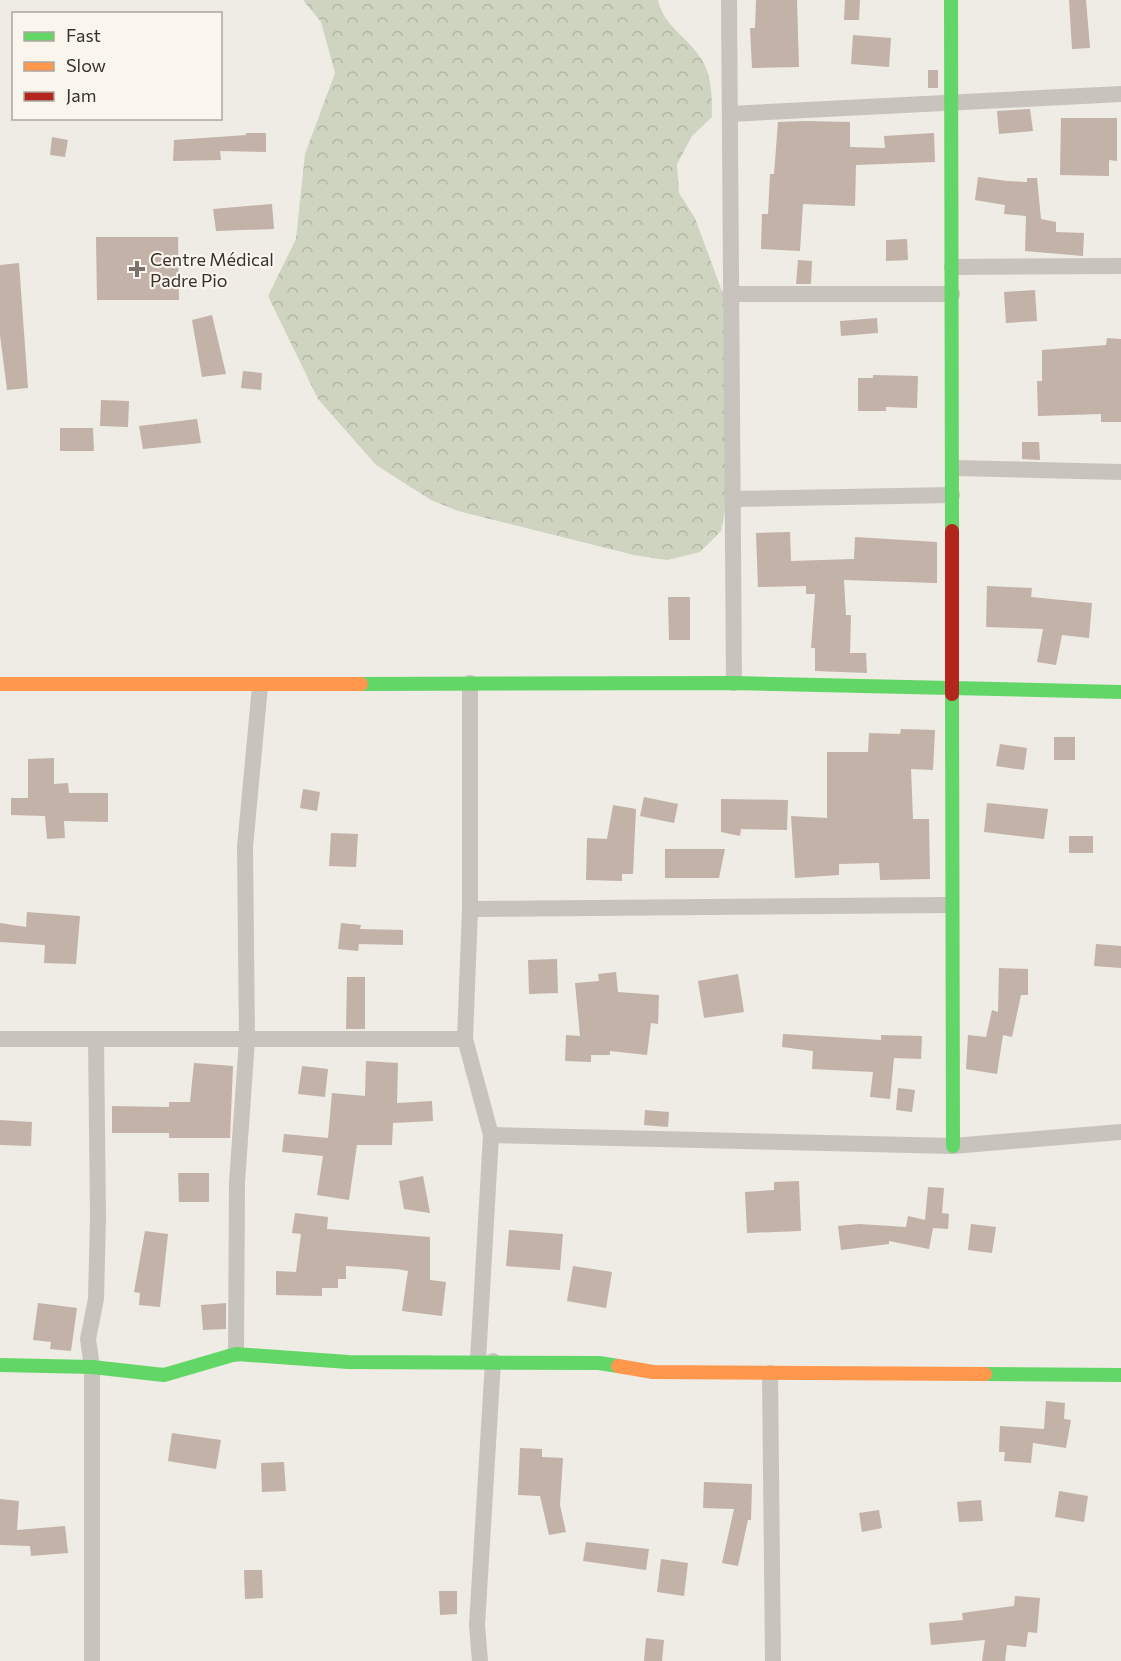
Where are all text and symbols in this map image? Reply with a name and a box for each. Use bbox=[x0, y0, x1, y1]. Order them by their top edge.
legend bbox=[12, 12, 222, 120]
text: Fast bbox=[66, 24, 101, 46]
text: Slow bbox=[66, 54, 106, 76]
text: Jam bbox=[66, 84, 96, 106]
place label: Centre Médical Padre Pio bbox=[150, 248, 274, 291]
marker: Centre Médical Padre Pio bbox=[128, 260, 146, 278]

